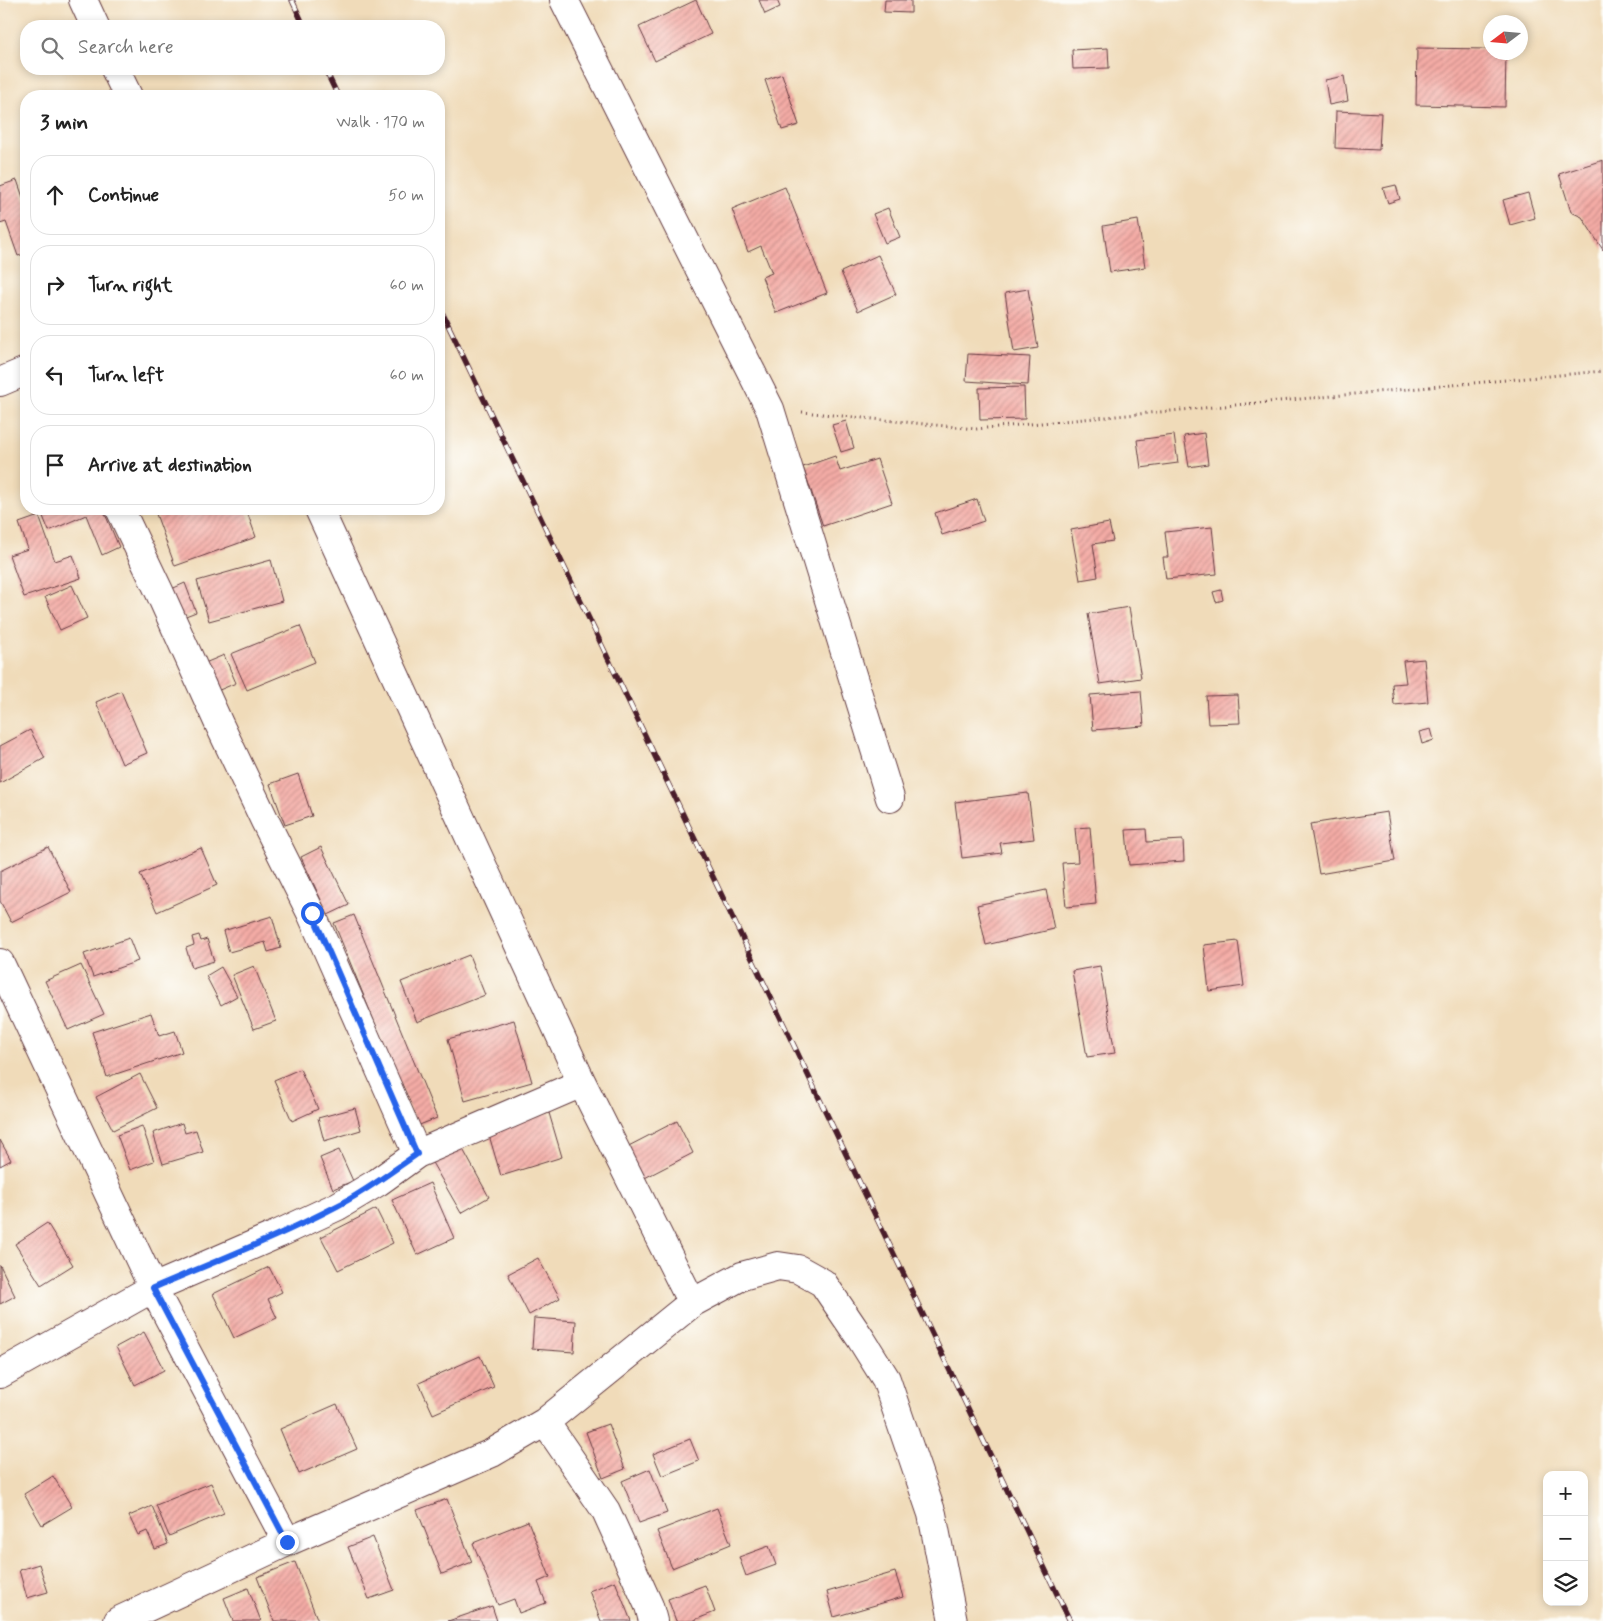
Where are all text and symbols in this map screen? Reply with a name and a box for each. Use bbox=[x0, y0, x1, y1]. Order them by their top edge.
north arrow bbox=[1483, 15, 1528, 60]
search box bbox=[20, 20, 445, 75]
icon: search bbox=[38, 34, 66, 62]
text: Search here bbox=[78, 35, 174, 60]
text: 3 min bbox=[40, 109, 88, 137]
text: Walk · 170 m bbox=[336, 112, 425, 133]
icon: ahead bbox=[41, 181, 69, 209]
text: Continue bbox=[88, 183, 159, 208]
text: 50 m bbox=[388, 185, 424, 206]
icon: right bbox=[41, 271, 69, 299]
text: Turn right bbox=[88, 273, 172, 298]
text: 60 m bbox=[390, 275, 424, 296]
icon: left bbox=[41, 361, 69, 389]
text: Turn left bbox=[88, 363, 164, 388]
text: 60 m bbox=[390, 365, 424, 386]
icon: arrive bbox=[41, 451, 69, 479]
text: Arrive at destination bbox=[88, 453, 252, 478]
route start bbox=[301, 902, 324, 925]
map controls bbox=[1543, 1471, 1588, 1606]
button: + bbox=[1543, 1471, 1588, 1516]
button: − bbox=[1543, 1516, 1588, 1561]
route end bbox=[276, 1531, 299, 1554]
button: layers bbox=[1543, 1561, 1588, 1606]

